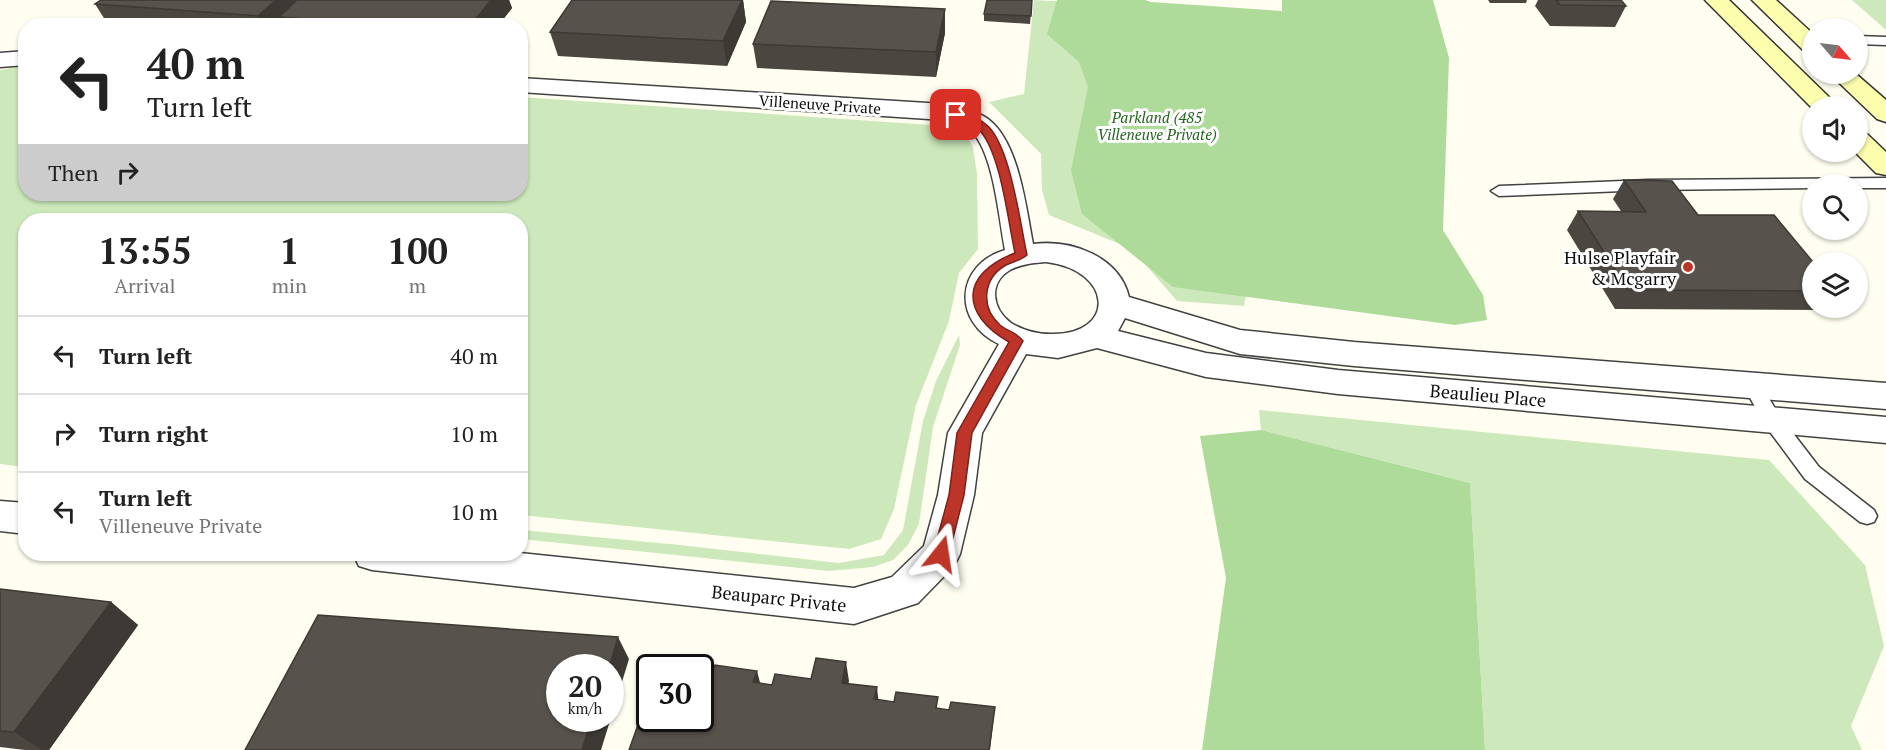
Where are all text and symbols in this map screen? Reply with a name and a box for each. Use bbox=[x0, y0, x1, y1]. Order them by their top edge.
north arrow bbox=[1802, 18, 1868, 84]
map controls bbox=[1802, 18, 1868, 318]
text: 40 m bbox=[147, 35, 245, 91]
icon: left bbox=[48, 42, 126, 120]
text: Turn left bbox=[147, 89, 252, 125]
pin bbox=[930, 89, 981, 140]
street label: Villeneuve Private bbox=[758, 90, 882, 118]
button: sound bbox=[1802, 96, 1868, 162]
icon: arrive bbox=[939, 98, 972, 131]
park label: Parkland (485 Villeneuve Private) bbox=[1097, 107, 1217, 144]
icon: right bbox=[111, 156, 144, 189]
text: Then bbox=[48, 158, 99, 187]
button: search bbox=[1802, 174, 1868, 240]
text: 13:55 bbox=[98, 227, 192, 274]
text: 1 bbox=[279, 227, 300, 274]
text: 100 bbox=[387, 227, 448, 274]
place label: Hulse Playfair & Mcgarry bbox=[1564, 245, 1677, 290]
button: layers bbox=[1802, 252, 1868, 318]
marker: Hulse Playfair & Mcgarry bbox=[1681, 260, 1695, 274]
text: Arrival bbox=[114, 272, 176, 299]
text: min bbox=[272, 272, 307, 299]
text: m bbox=[409, 272, 426, 299]
icon: left bbox=[48, 339, 81, 372]
text: Turn left bbox=[99, 341, 192, 370]
text: 40 m bbox=[450, 341, 498, 370]
street label: Beaulieu Place bbox=[1429, 378, 1547, 412]
icon: right bbox=[48, 417, 81, 450]
text: Turn right bbox=[99, 419, 208, 448]
text: 10 m bbox=[450, 419, 498, 448]
text: Turn left bbox=[99, 483, 192, 512]
icon: left bbox=[48, 495, 81, 528]
text: 10 m bbox=[450, 497, 498, 526]
text: Villeneuve Private bbox=[99, 512, 262, 539]
position arrow bbox=[909, 522, 973, 586]
street label: Beauparc Private bbox=[710, 579, 848, 617]
speed limit sign: 30 bbox=[636, 654, 714, 732]
text: 20 bbox=[568, 666, 602, 706]
text: km/h bbox=[568, 698, 602, 718]

